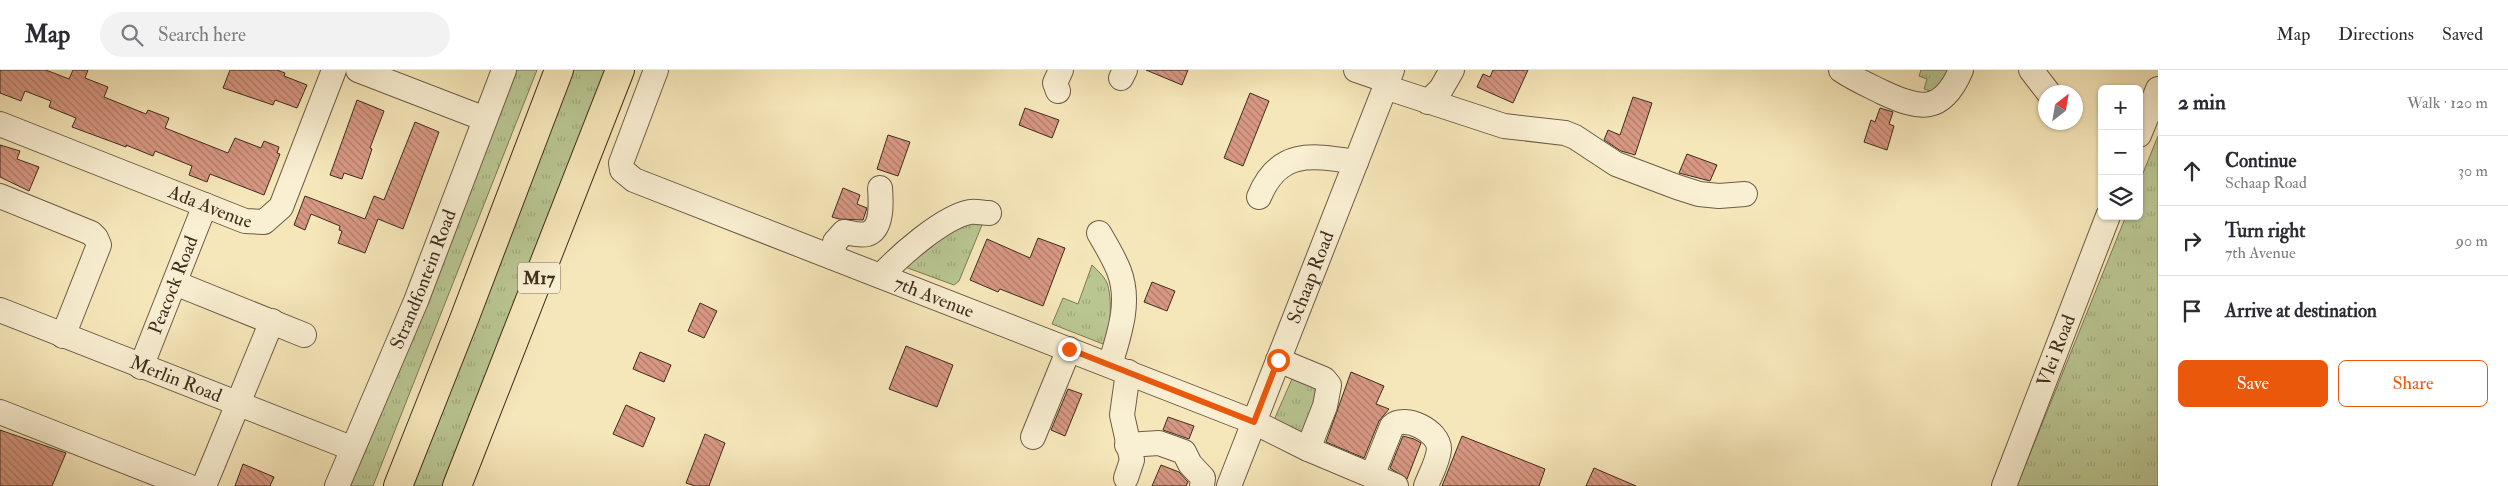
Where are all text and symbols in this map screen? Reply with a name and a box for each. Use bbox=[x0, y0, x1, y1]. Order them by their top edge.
search box bbox=[100, 12, 450, 57]
text: Map bbox=[25, 19, 70, 50]
icon: search bbox=[118, 21, 146, 49]
text: Search here bbox=[158, 23, 246, 47]
text: Map bbox=[2277, 23, 2310, 46]
text: Directions bbox=[2338, 23, 2414, 46]
text: Saved bbox=[2442, 23, 2483, 46]
north arrow bbox=[2038, 85, 2083, 130]
map controls bbox=[2098, 85, 2143, 220]
button: + bbox=[2098, 85, 2143, 130]
text: 2 min bbox=[2178, 89, 2226, 116]
text: Walk · 120 m bbox=[2407, 93, 2488, 113]
button: − bbox=[2098, 130, 2143, 175]
text: Continue bbox=[2225, 149, 2296, 173]
icon: ahead bbox=[2178, 157, 2206, 185]
text: 30 m bbox=[2458, 161, 2488, 181]
text: Schaap Road bbox=[2225, 173, 2307, 193]
button: layers bbox=[2098, 175, 2143, 220]
street label: Ada Avenue bbox=[164, 179, 252, 233]
street label: Strandfontein Road bbox=[385, 205, 462, 353]
text: Turn right bbox=[2225, 219, 2305, 243]
street label: Schaap Road bbox=[1282, 227, 1340, 327]
icon: right bbox=[2178, 227, 2206, 255]
text: 90 m bbox=[2456, 231, 2488, 251]
street label: Peacock Road bbox=[143, 232, 204, 338]
text: 7th Avenue bbox=[2225, 243, 2296, 263]
road number: M17 bbox=[518, 262, 560, 294]
street label: 7th Avenue bbox=[890, 271, 977, 324]
icon: arrive bbox=[2178, 297, 2206, 325]
text: Arrive at destination bbox=[2225, 299, 2377, 323]
street label: Vlei Road bbox=[2031, 311, 2081, 390]
route end bbox=[1058, 338, 1081, 361]
route start bbox=[1267, 349, 1290, 372]
street label: Merlin Road bbox=[127, 350, 226, 408]
button: Save bbox=[2178, 360, 2328, 407]
button: Share bbox=[2338, 360, 2488, 407]

